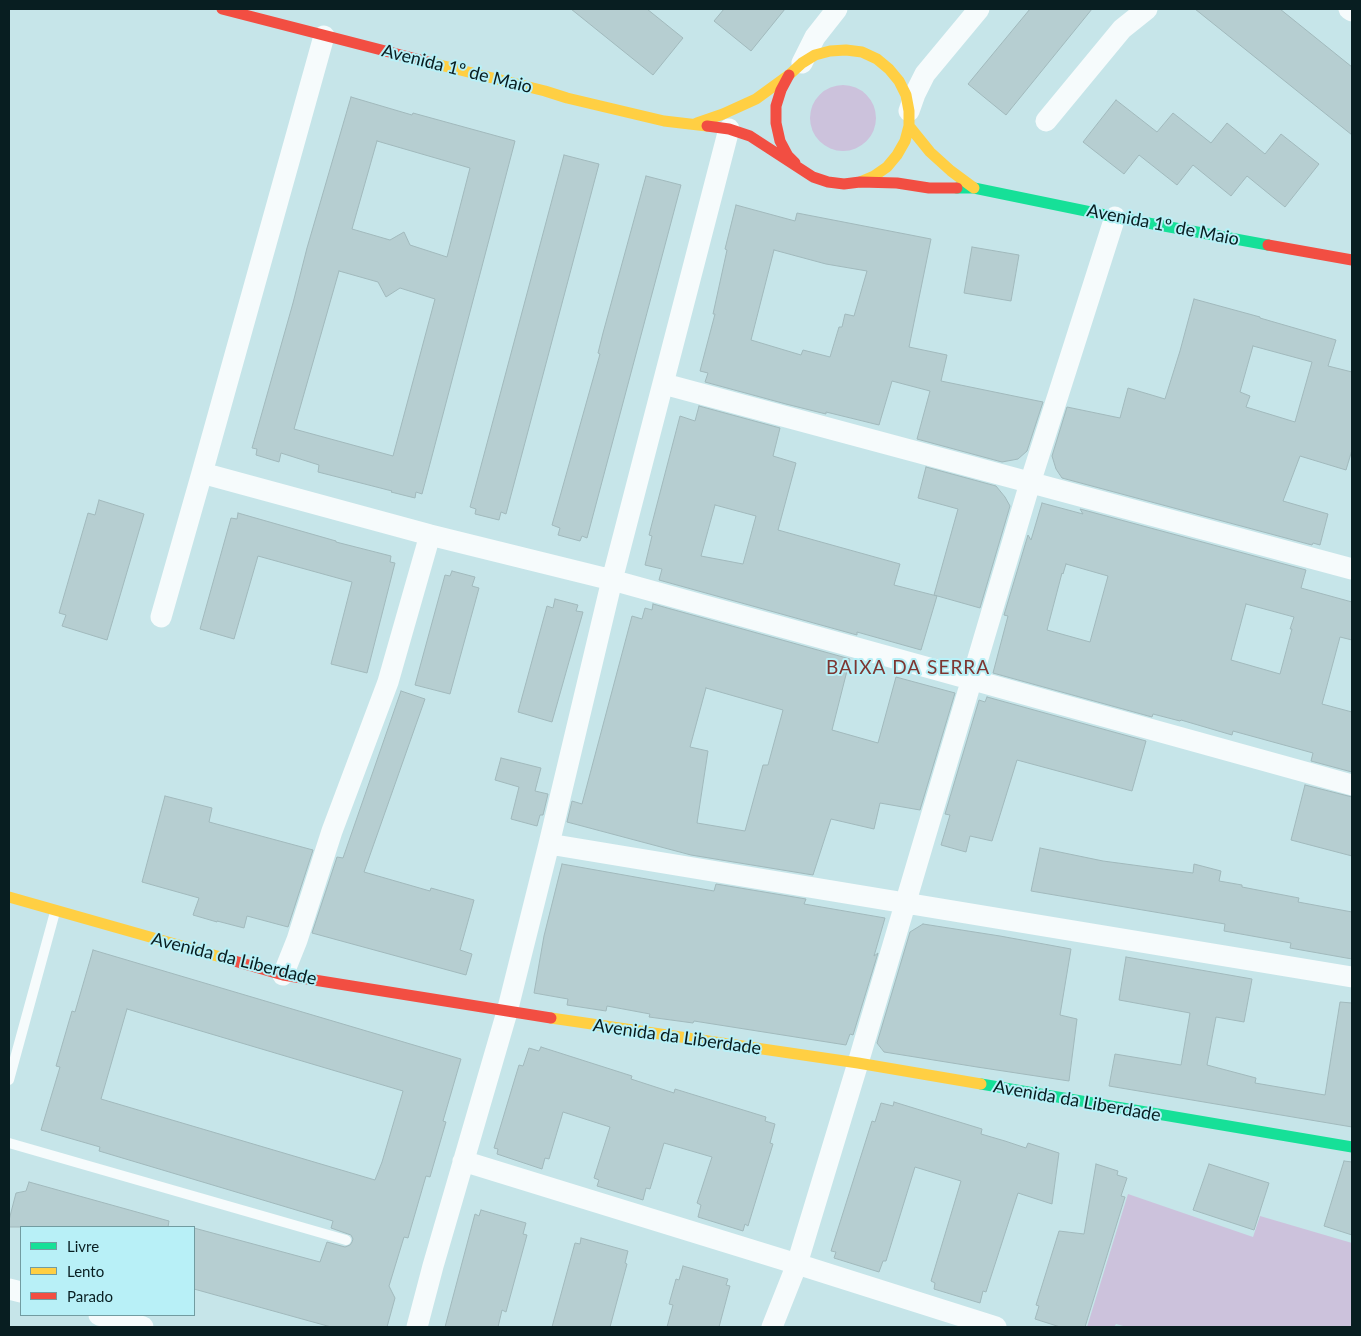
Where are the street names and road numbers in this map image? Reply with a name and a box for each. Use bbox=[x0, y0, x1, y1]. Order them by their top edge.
street label: Avenida 1º de Maio bbox=[379, 40, 535, 98]
street label: Avenida 1º de Maio bbox=[1085, 200, 1241, 250]
street label: Avenida da Liberdade bbox=[149, 928, 319, 990]
street label: Avenida da Liberdade bbox=[592, 1015, 762, 1059]
street label: Avenida da Liberdade bbox=[992, 1076, 1162, 1126]

